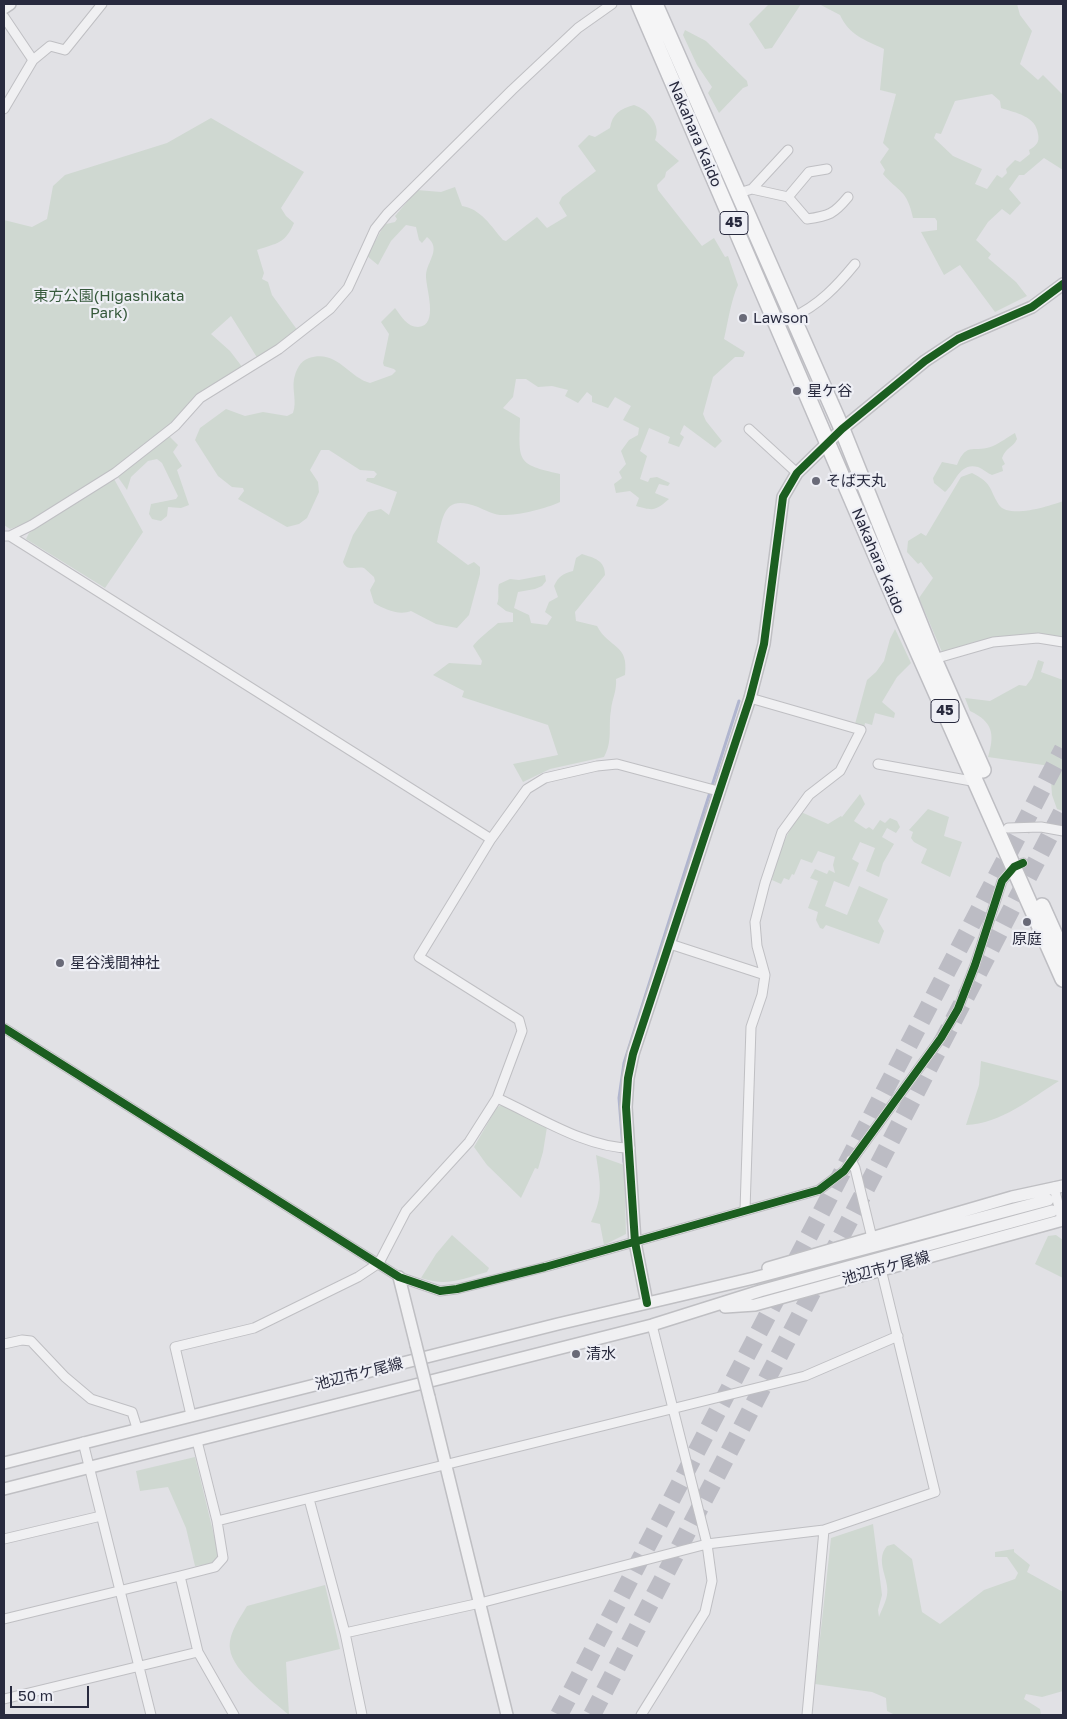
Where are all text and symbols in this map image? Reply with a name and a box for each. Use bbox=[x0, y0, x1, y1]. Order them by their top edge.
street label: Nakahara Kaido bbox=[665, 78, 725, 190]
road number: 45 bbox=[720, 212, 748, 234]
park label: 東方公園(Higashikata Park) bbox=[33, 287, 185, 322]
place label: Lawson bbox=[753, 309, 808, 327]
marker: Lawson bbox=[737, 312, 749, 324]
place label: 星ケ谷 bbox=[807, 382, 852, 400]
marker: 星ケ谷 bbox=[791, 385, 803, 397]
place label: そば天丸 bbox=[826, 472, 886, 490]
marker: そば天丸 bbox=[810, 475, 822, 487]
street label: Nakahara Kaido bbox=[848, 505, 908, 617]
road number: 45 bbox=[931, 699, 959, 722]
marker: 原庭 bbox=[1021, 916, 1033, 928]
place label: 原庭 bbox=[1012, 930, 1042, 948]
place label: 星谷浅間神社 bbox=[70, 954, 160, 972]
marker: 星谷浅間神社 bbox=[54, 957, 66, 969]
street label: 池辺市ケ尾線 bbox=[840, 1248, 932, 1288]
place label: 清水 bbox=[586, 1345, 616, 1363]
marker: 清水 bbox=[570, 1348, 582, 1360]
street label: 池辺市ケ尾線 bbox=[313, 1354, 405, 1394]
scale bar bbox=[12, 1676, 91, 1708]
text: 50 m bbox=[18, 1686, 53, 1704]

